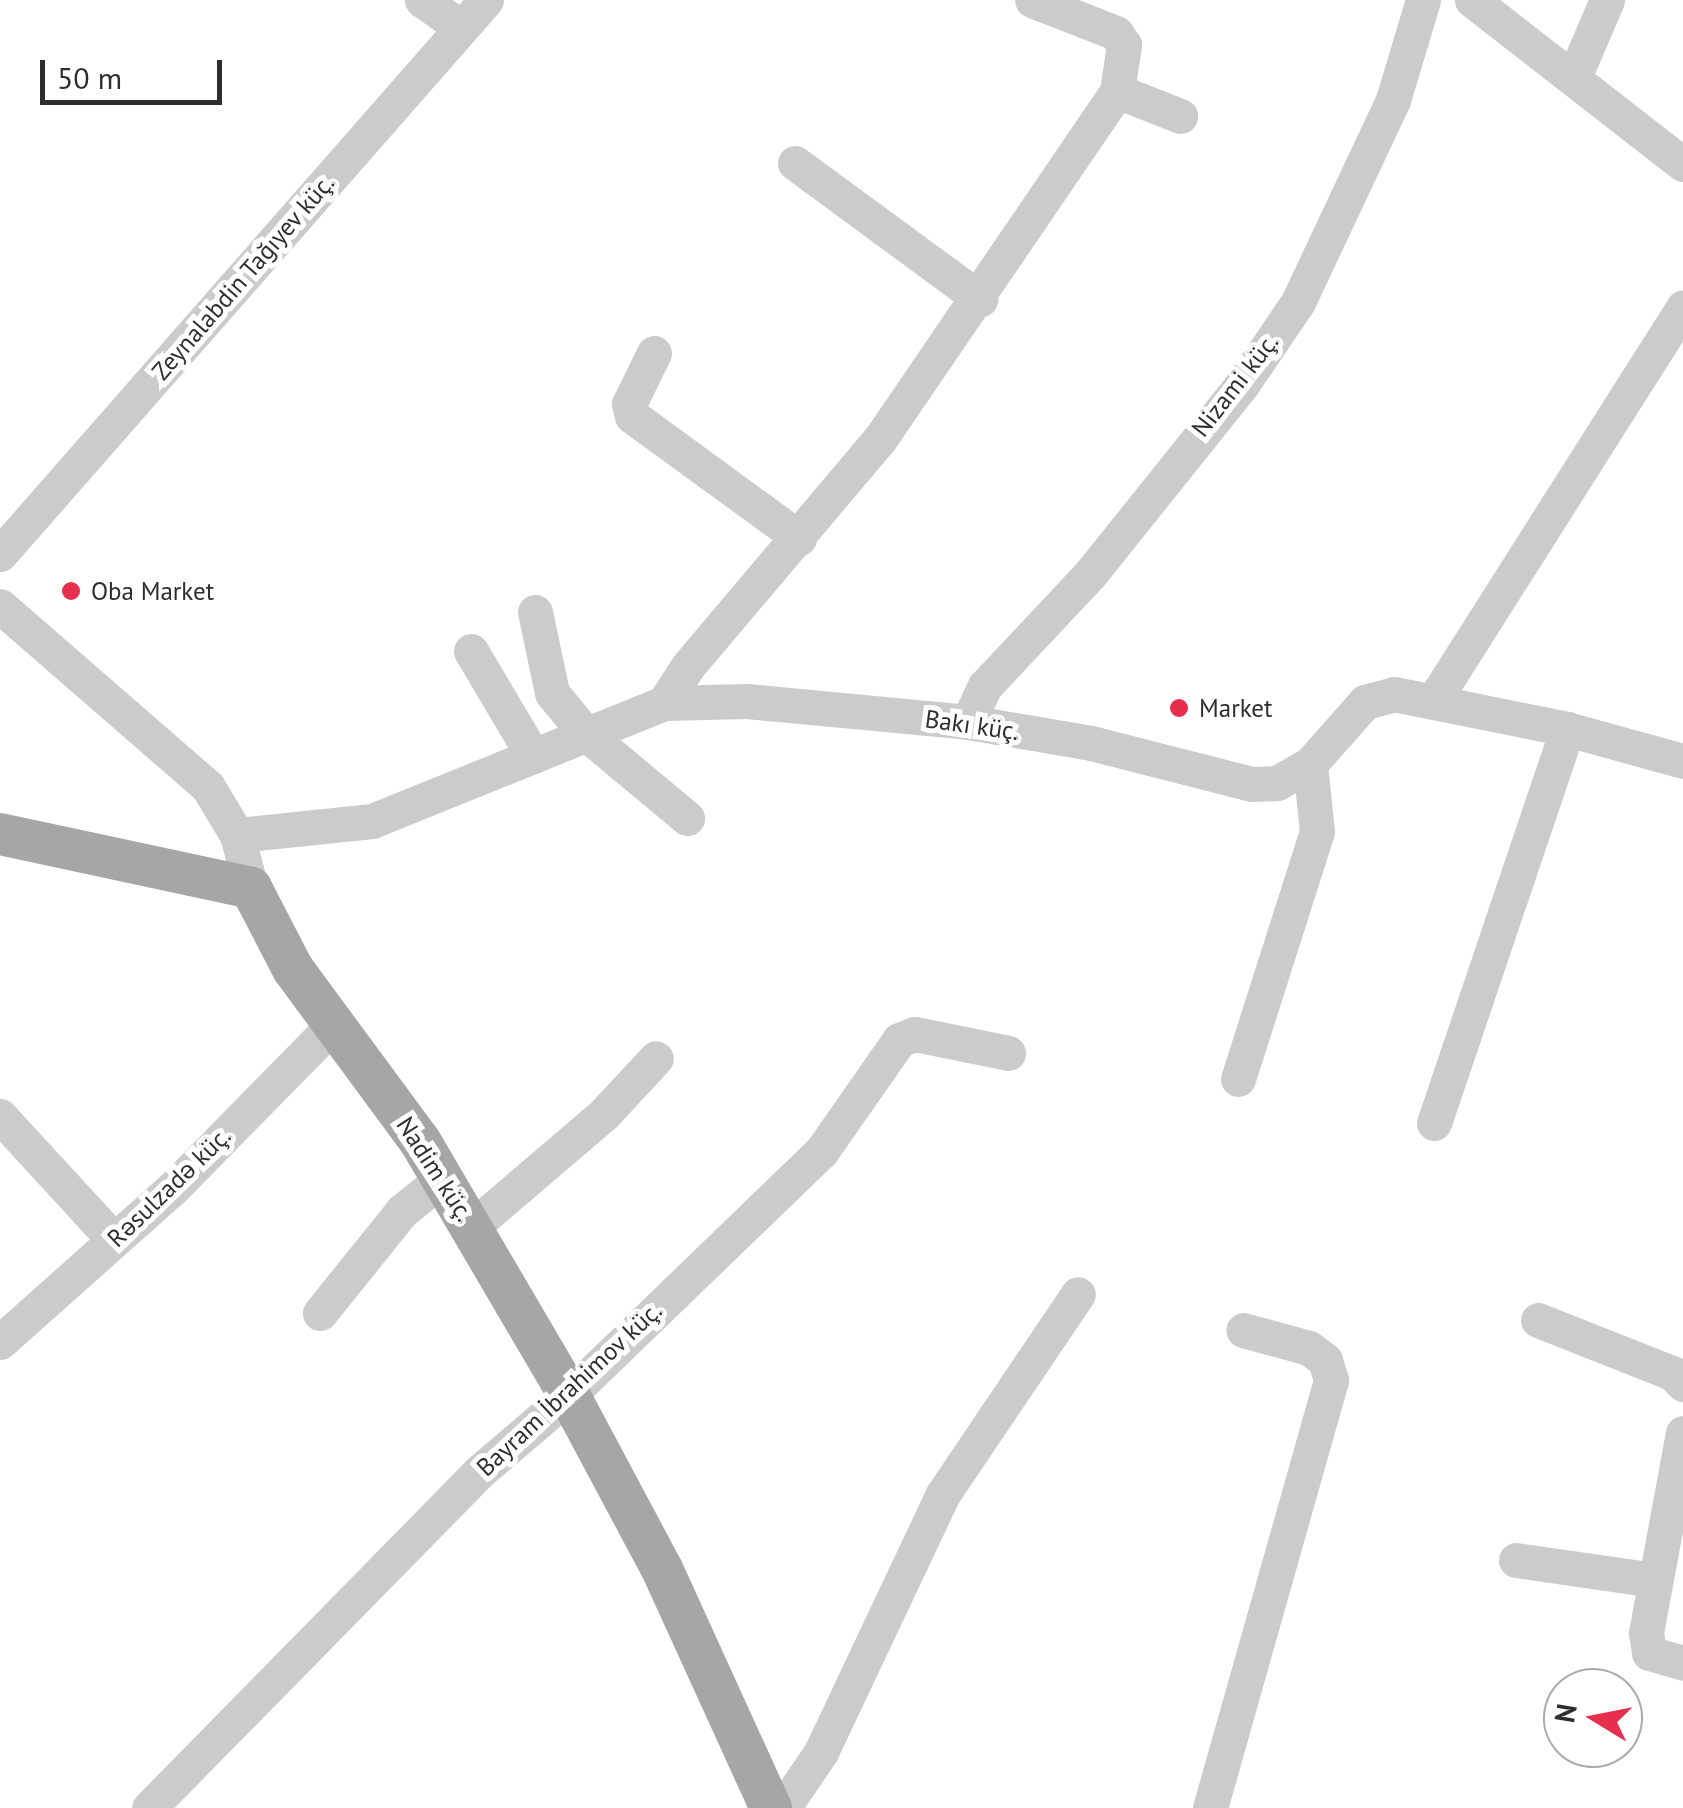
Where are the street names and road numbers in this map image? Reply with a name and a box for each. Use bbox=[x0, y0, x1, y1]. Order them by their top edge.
street label: Zeynalabdin Tağıyev küç. bbox=[145, 168, 341, 386]
street label: Nizami küç. bbox=[1185, 327, 1285, 443]
street label: Bakı küç. bbox=[923, 704, 1021, 746]
street label: Nadim küç. bbox=[390, 1111, 480, 1227]
street label: Rəsulzadə küç. bbox=[101, 1121, 237, 1253]
street label: Bayram İbrahimov küç. bbox=[470, 1295, 668, 1483]

